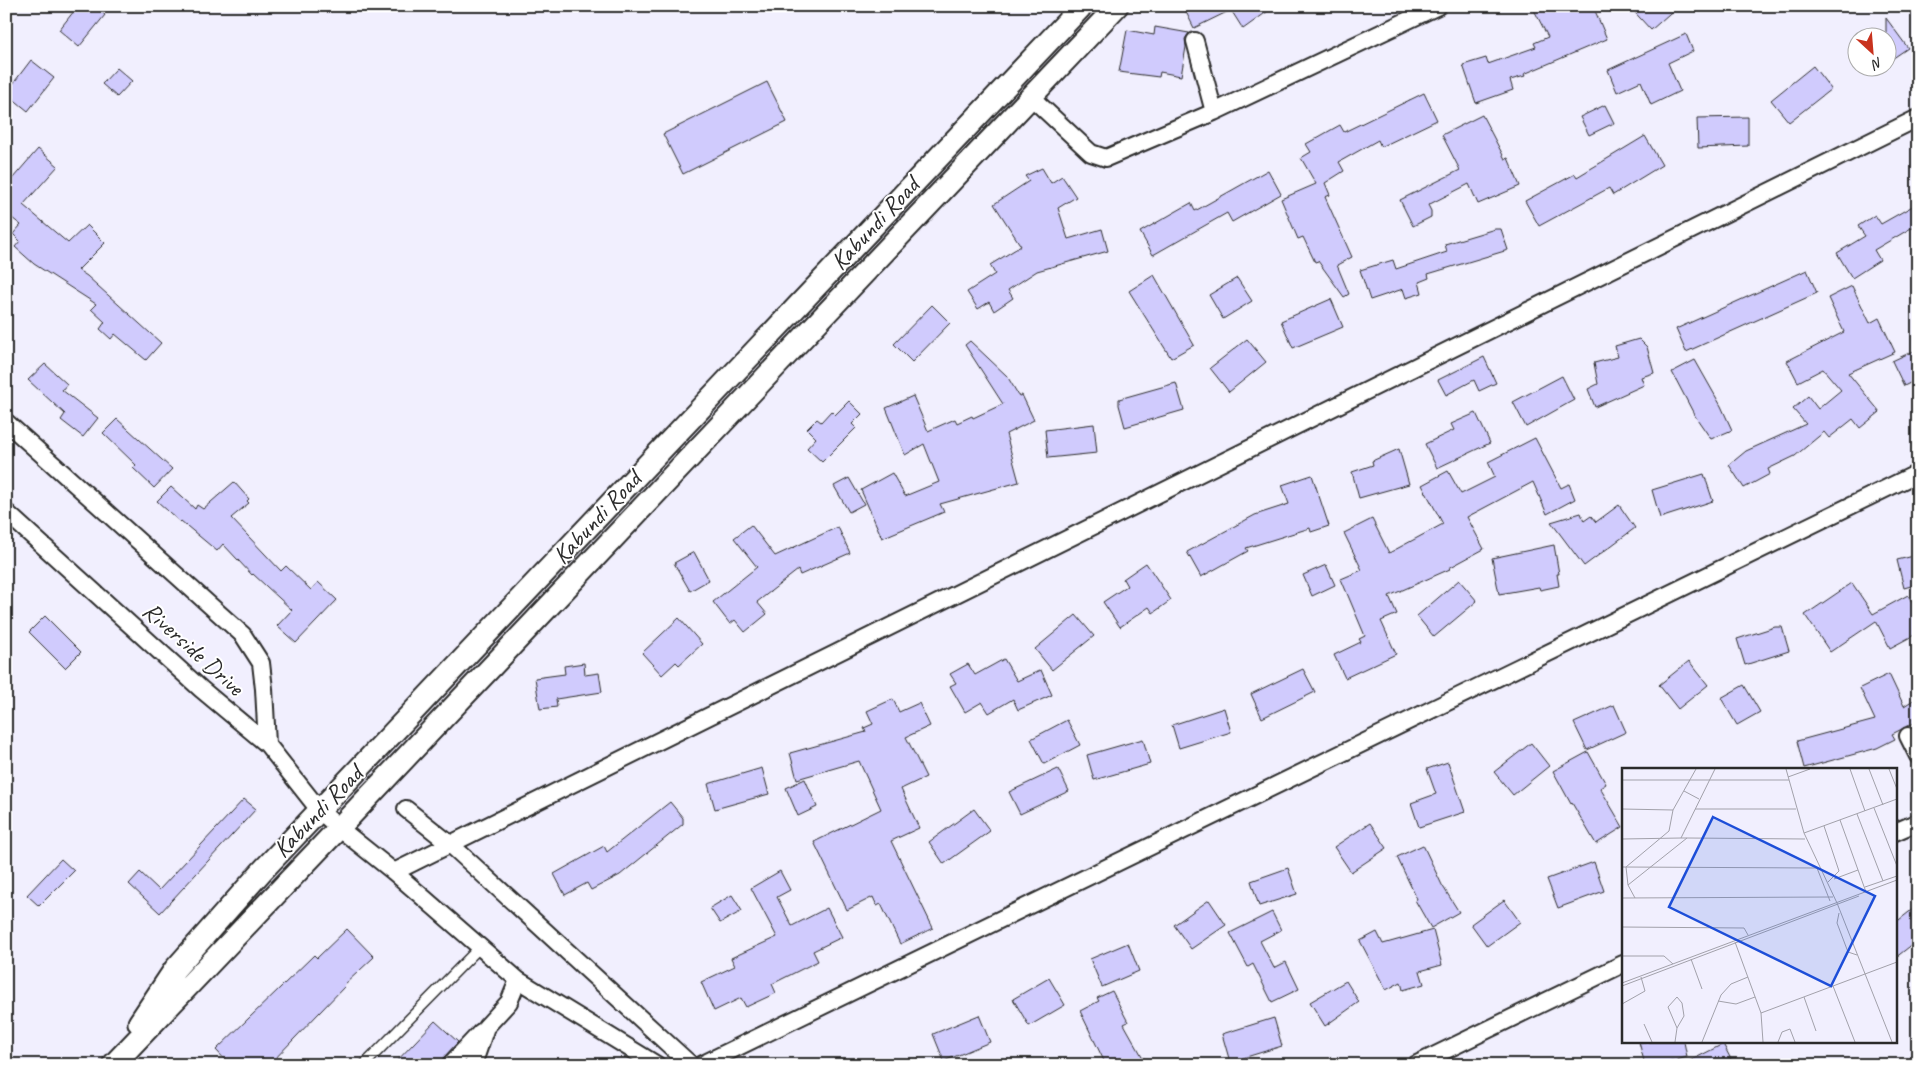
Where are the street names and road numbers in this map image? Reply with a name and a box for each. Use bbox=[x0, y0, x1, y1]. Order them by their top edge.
street label: Kabundi Road bbox=[823, 167, 929, 277]
street label: Kabundi Road bbox=[545, 461, 651, 571]
street label: Riverside Drive bbox=[136, 595, 252, 704]
street label: Kabundi Road bbox=[266, 756, 372, 865]

